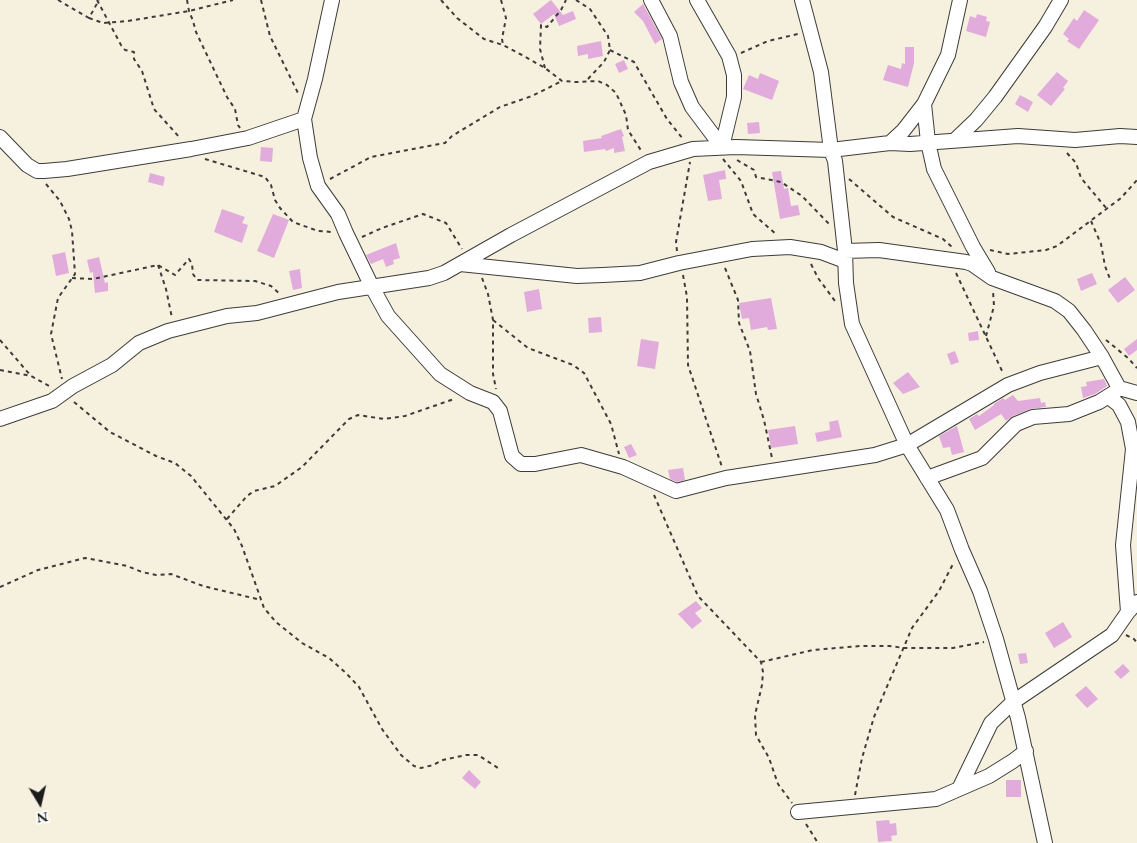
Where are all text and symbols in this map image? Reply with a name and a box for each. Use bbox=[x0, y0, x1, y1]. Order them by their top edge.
north arrow bbox=[15, 778, 65, 828]
text: N bbox=[35, 808, 49, 828]

